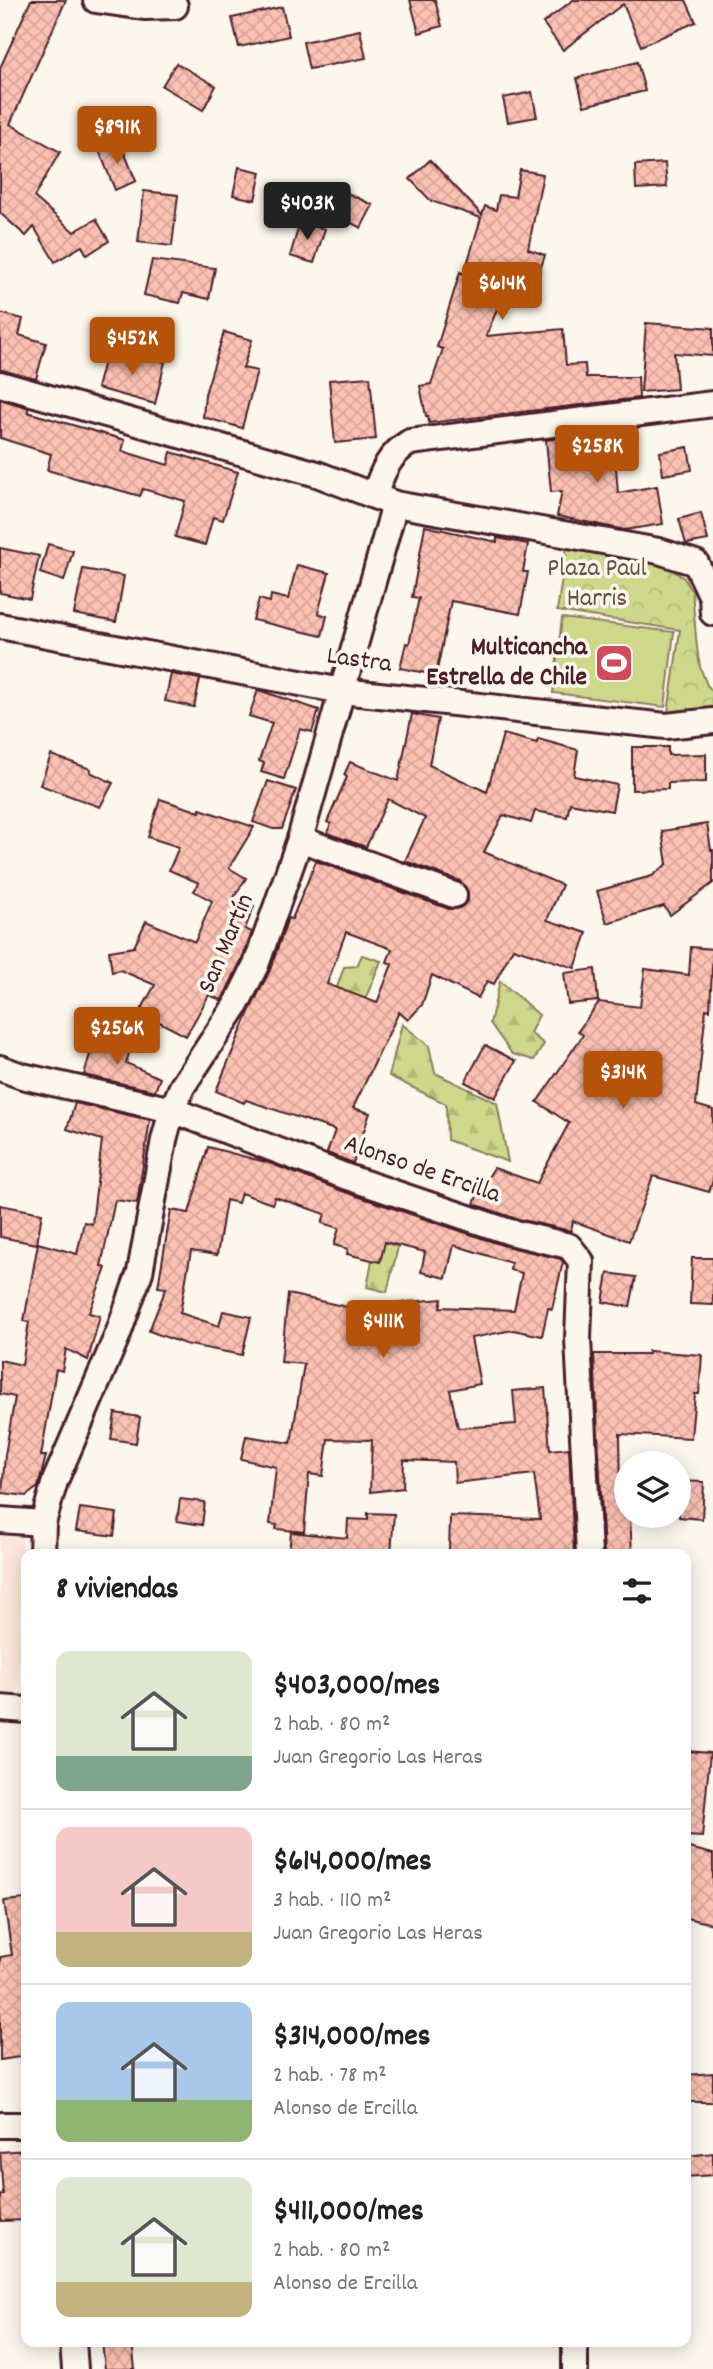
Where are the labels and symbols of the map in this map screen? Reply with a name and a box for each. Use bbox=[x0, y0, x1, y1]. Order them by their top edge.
pin: $891K bbox=[68, 106, 166, 166]
pin: $403K bbox=[258, 182, 356, 242]
pin: $614K bbox=[453, 262, 551, 322]
pin: $452K bbox=[83, 318, 181, 377]
pin: $258K bbox=[548, 426, 646, 485]
park label: Plaza Paul Harris bbox=[547, 551, 647, 618]
place label: Multicancha Estrella de Chile bbox=[426, 630, 588, 697]
street label: Lastra bbox=[324, 638, 395, 684]
sports icon: Multicancha Estrella de Chile bbox=[593, 642, 635, 684]
street label: San Martín bbox=[189, 888, 265, 1000]
pin: $256K bbox=[68, 1007, 166, 1067]
pin: $314K bbox=[574, 1052, 672, 1111]
street label: Alonso de Ercilla bbox=[339, 1126, 506, 1214]
pin: $411K bbox=[334, 1300, 432, 1360]

